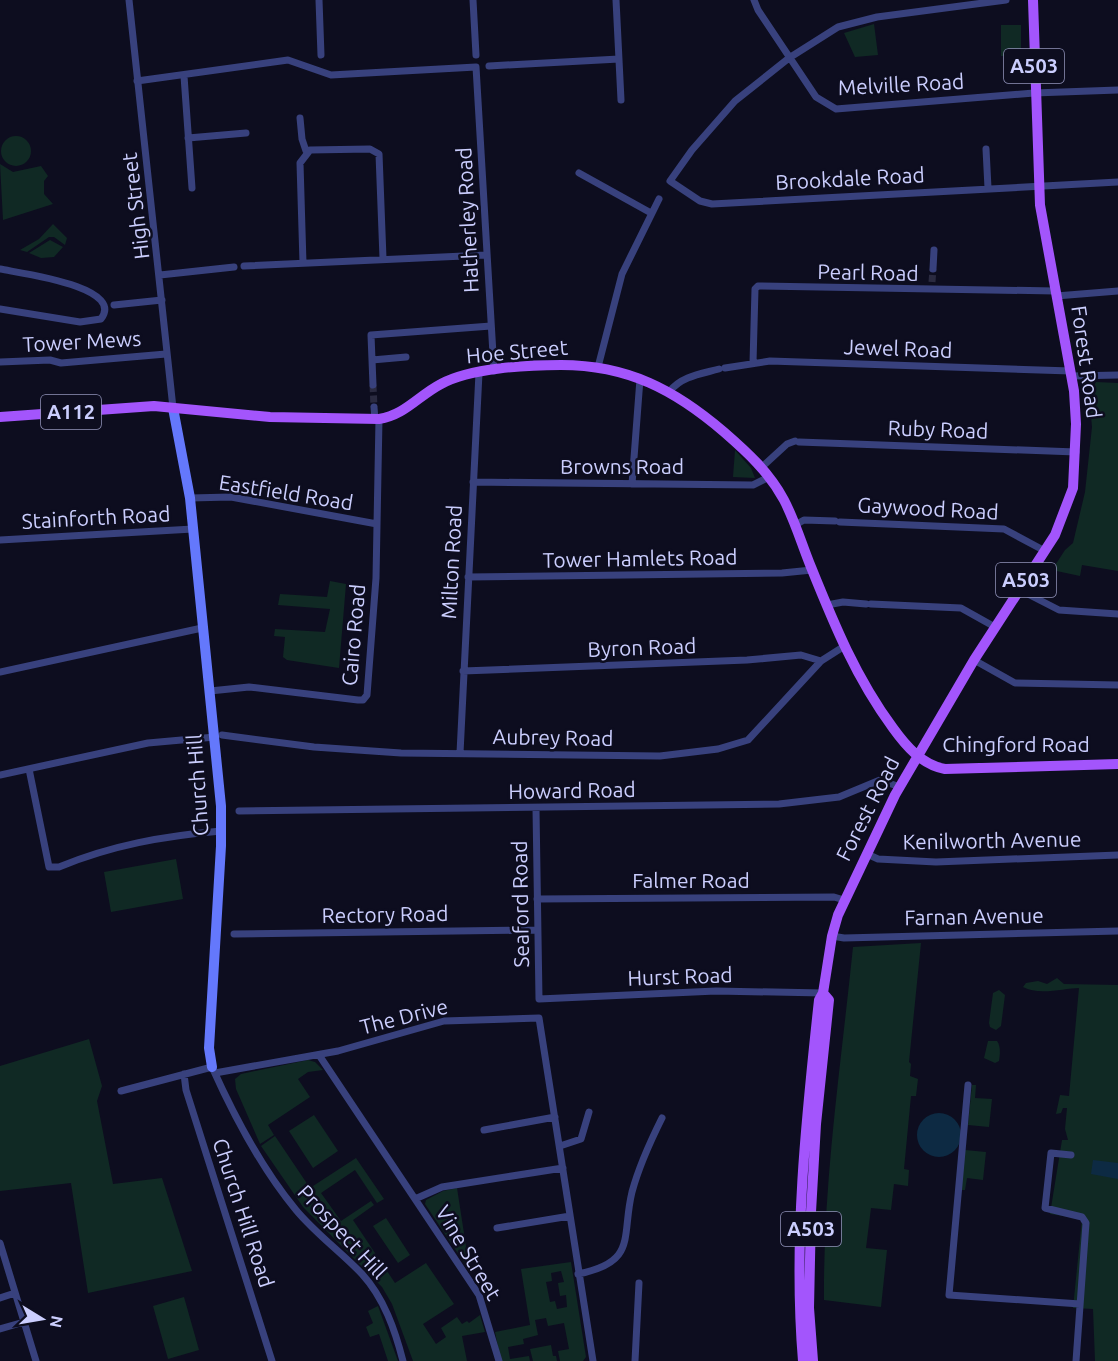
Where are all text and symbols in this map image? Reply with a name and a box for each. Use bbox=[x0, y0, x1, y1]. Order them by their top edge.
road number: A503 bbox=[1004, 49, 1064, 83]
street label: Melville Road bbox=[837, 69, 965, 99]
street label: Hatherley Road bbox=[451, 147, 483, 293]
street label: High Street bbox=[117, 151, 153, 261]
street label: Brookdale Road bbox=[775, 162, 925, 194]
street label: Pearl Road bbox=[817, 259, 919, 285]
street label: Forest Road bbox=[1067, 304, 1107, 420]
street label: Tower Mews bbox=[22, 326, 142, 356]
street label: Jewel Road bbox=[843, 334, 953, 362]
street label: Hoe Street bbox=[465, 335, 569, 367]
road number: A112 bbox=[41, 395, 101, 429]
street label: Ruby Road bbox=[887, 415, 989, 443]
street label: Browns Road bbox=[560, 454, 684, 478]
street label: Eastfield Road bbox=[217, 470, 355, 514]
street label: Gaywood Road bbox=[857, 492, 999, 524]
street label: Stainforth Road bbox=[21, 501, 171, 533]
street label: Milton Road bbox=[436, 504, 466, 620]
street label: Tower Hamlets Road bbox=[542, 544, 738, 572]
road number: A503 bbox=[996, 563, 1056, 597]
street label: Cairo Road bbox=[337, 583, 369, 687]
street label: Byron Road bbox=[587, 633, 697, 661]
street label: Aubrey Road bbox=[492, 724, 614, 750]
street label: Chingford Road bbox=[942, 732, 1090, 756]
street label: Church Hill bbox=[181, 733, 213, 837]
street label: Forest Road bbox=[831, 753, 904, 865]
street label: Howard Road bbox=[508, 777, 636, 803]
street label: Kenilworth Avenue bbox=[902, 826, 1082, 854]
street label: Seaford Road bbox=[507, 840, 533, 968]
street label: Falmer Road bbox=[632, 868, 750, 892]
street label: Rectory Road bbox=[321, 901, 449, 927]
street label: Farnan Avenue bbox=[904, 903, 1044, 929]
street label: Hurst Road bbox=[627, 962, 733, 990]
street label: The Drive bbox=[357, 994, 450, 1039]
street label: Church Hill Road bbox=[209, 1135, 279, 1290]
street label: Prospect Hill bbox=[293, 1179, 392, 1283]
street label: Vine Street bbox=[431, 1201, 506, 1304]
road number: A503 bbox=[781, 1212, 841, 1246]
north arrow bbox=[12, 1289, 72, 1349]
text: N bbox=[47, 1314, 67, 1329]

